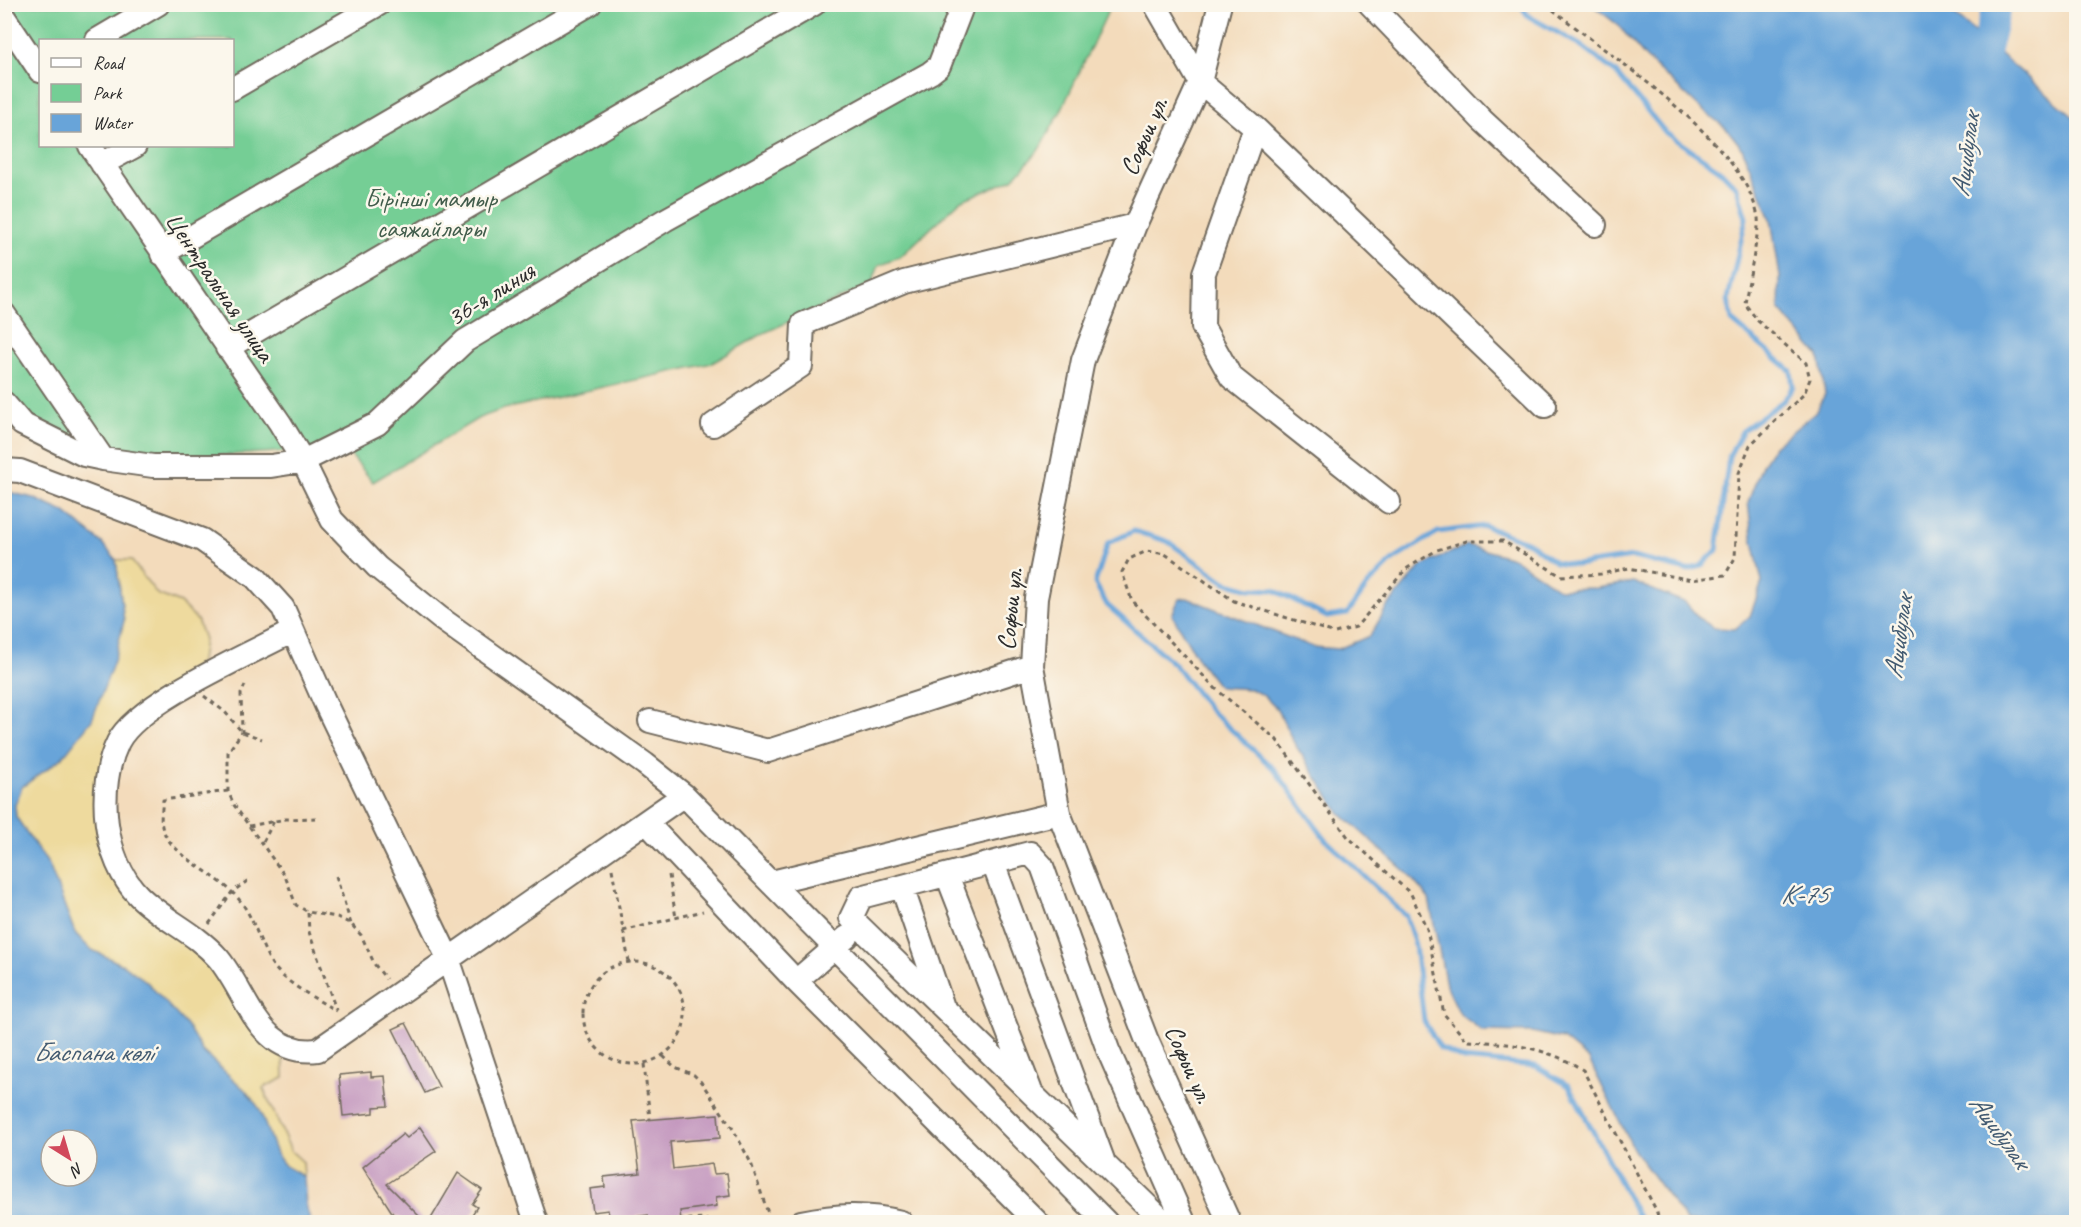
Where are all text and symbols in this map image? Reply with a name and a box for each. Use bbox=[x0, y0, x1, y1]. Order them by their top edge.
legend bbox=[39, 39, 234, 147]
text: Road bbox=[93, 52, 126, 74]
text: Park bbox=[93, 82, 123, 104]
street label: Софьи ул. bbox=[1112, 91, 1176, 180]
water label: Ащибулак bbox=[1942, 106, 1988, 199]
text: Water bbox=[93, 112, 134, 134]
park label: Бірінші мамыр саяжайлары bbox=[365, 182, 498, 245]
street label: Центральная улица bbox=[158, 206, 283, 370]
street label: 36-я линия bbox=[441, 253, 542, 334]
street label: Софьи ул. bbox=[989, 565, 1031, 652]
water label: Ащибулак bbox=[1875, 588, 1921, 681]
water label: К-75 bbox=[1781, 877, 1832, 911]
street label: Софьи ул. bbox=[1157, 1020, 1221, 1109]
water label: Баспана көлі bbox=[33, 1035, 160, 1069]
water label: Ащибулак bbox=[1962, 1087, 2041, 1179]
north arrow bbox=[39, 1128, 99, 1188]
text: N bbox=[65, 1158, 87, 1182]

